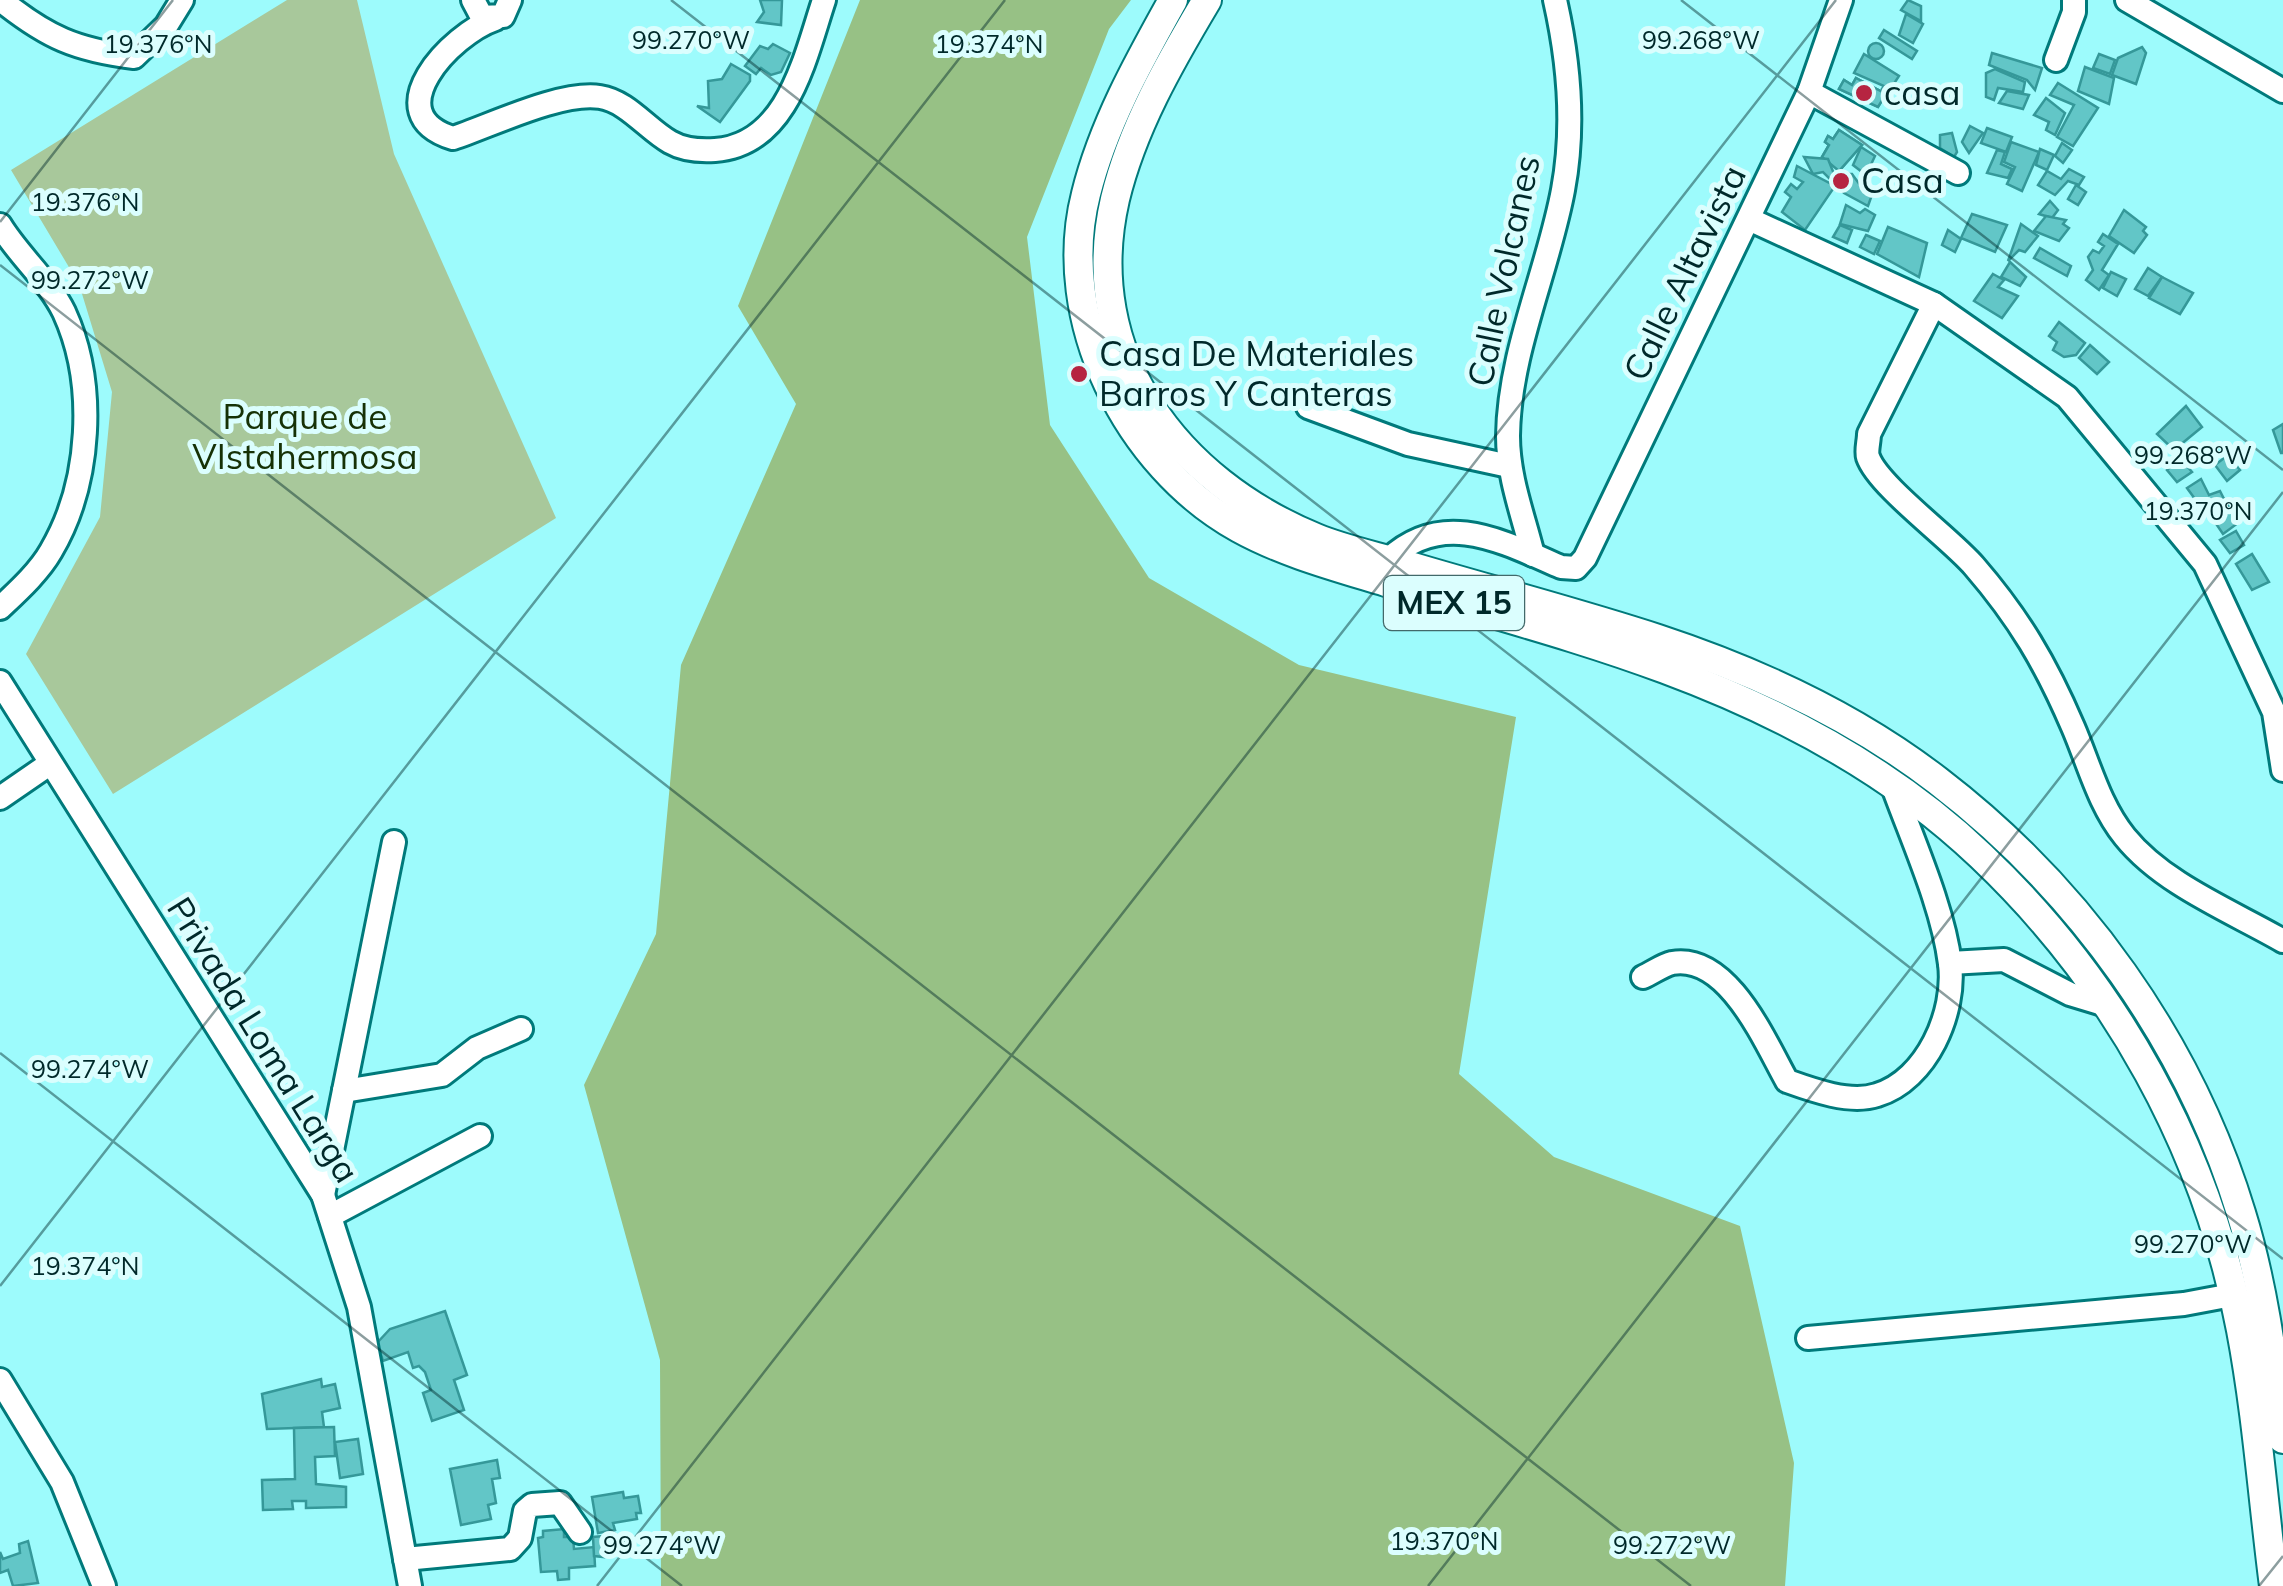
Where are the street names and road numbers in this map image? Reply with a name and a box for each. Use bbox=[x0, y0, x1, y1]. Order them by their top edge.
street label: Calle Volcanes bbox=[1457, 151, 1549, 390]
street label: Calle Altavista bbox=[1613, 158, 1755, 387]
road number: MEX 15 bbox=[1384, 576, 1524, 630]
street label: Privada Loma Larga bbox=[158, 889, 369, 1190]

